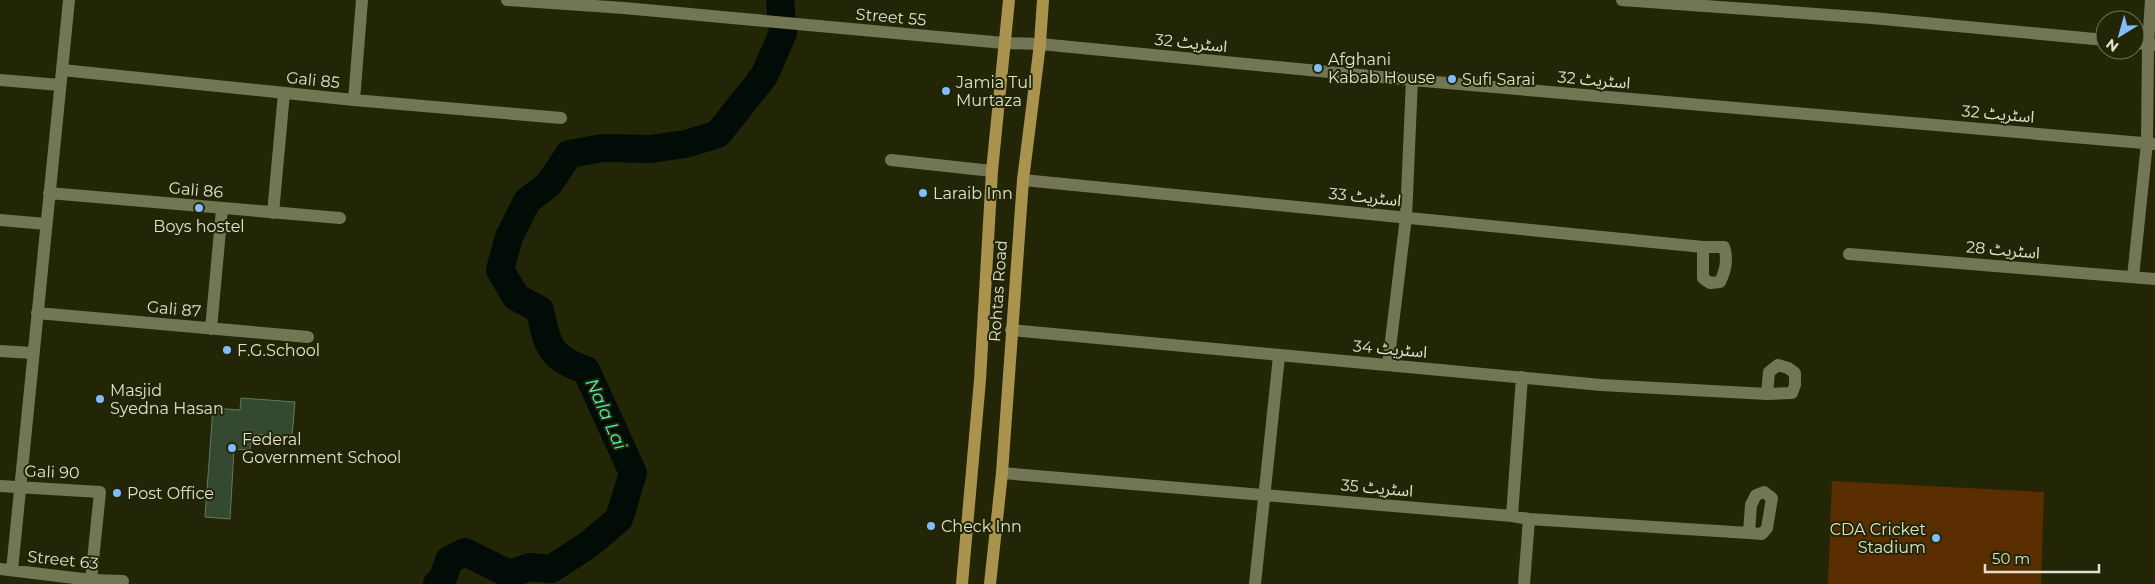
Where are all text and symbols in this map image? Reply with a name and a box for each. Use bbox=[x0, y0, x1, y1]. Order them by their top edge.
street label: Street 55 bbox=[855, 4, 927, 30]
north arrow bbox=[2095, 10, 2145, 60]
street label: اسٹریٹ 32 bbox=[1154, 30, 1228, 56]
text: N bbox=[2102, 35, 2122, 56]
place label: Afghani Kabab House bbox=[1328, 50, 1435, 87]
marker: Afghani Kabab House bbox=[1312, 62, 1324, 74]
street label: اسٹریٹ 32 bbox=[1557, 67, 1631, 93]
street label: Gali 85 bbox=[285, 68, 341, 92]
place label: Sufi Sarai bbox=[1462, 70, 1535, 89]
place label: Jamia Tul Murtaza bbox=[955, 73, 1032, 110]
marker: Sufi Sarai bbox=[1446, 73, 1458, 85]
marker: Jamia Tul Murtaza bbox=[940, 85, 952, 97]
street label: اسٹریٹ 32 bbox=[1961, 101, 2035, 127]
street label: Gali 86 bbox=[168, 178, 224, 202]
place label: Laraib Inn bbox=[933, 184, 1013, 203]
street label: اسٹریٹ 33 bbox=[1328, 184, 1402, 210]
marker: Laraib Inn bbox=[917, 187, 929, 199]
marker: Boys hostel bbox=[193, 202, 205, 214]
place label: Boys hostel bbox=[153, 217, 245, 236]
street label: اسٹریٹ 28 bbox=[1965, 237, 2041, 263]
street label: Rohtas Road bbox=[985, 240, 1011, 342]
street label: Gali 87 bbox=[146, 297, 202, 321]
street label: اسٹریٹ 34 bbox=[1352, 336, 1428, 362]
place label: F.G.School bbox=[237, 341, 320, 360]
marker: F.G.School bbox=[221, 344, 233, 356]
water label: Nala Lai bbox=[580, 375, 632, 453]
place label: Masjid Syedna Hasan bbox=[110, 381, 224, 418]
marker: Masjid Syedna Hasan bbox=[94, 393, 106, 405]
place label: Federal Government School bbox=[242, 430, 401, 467]
marker: Federal Government School bbox=[226, 442, 238, 454]
street label: Gali 90 bbox=[24, 462, 80, 482]
street label: اسٹریٹ 35 bbox=[1340, 475, 1414, 501]
place label: Post Office bbox=[127, 484, 214, 503]
marker: Post Office bbox=[111, 487, 123, 499]
place label: Check Inn bbox=[941, 517, 1022, 536]
marker: Check Inn bbox=[925, 520, 937, 532]
place label: CDA Cricket Stadium bbox=[1830, 520, 1927, 557]
marker: CDA Cricket Stadium bbox=[1930, 532, 1942, 544]
scale bar bbox=[1985, 542, 2099, 574]
street label: Street 63 bbox=[27, 547, 99, 573]
text: 50 m bbox=[1992, 549, 2030, 568]

